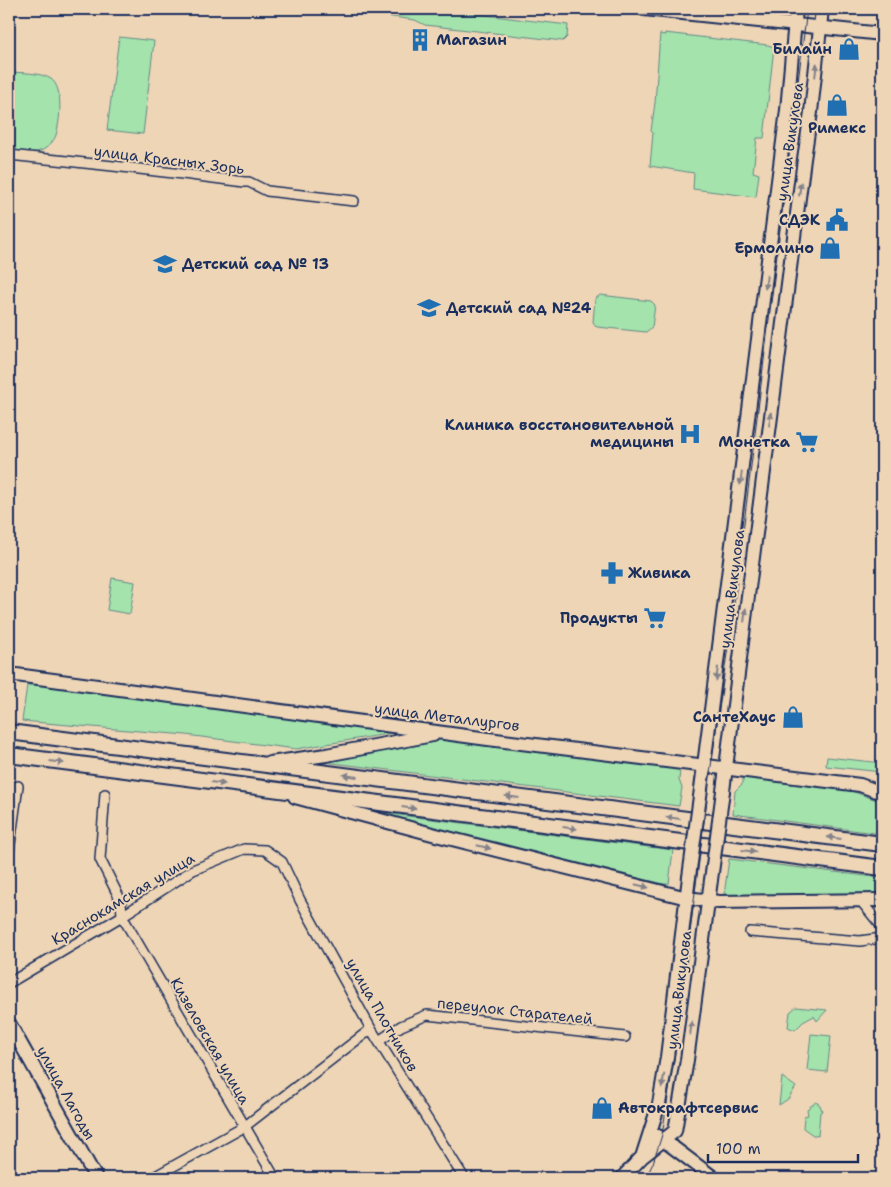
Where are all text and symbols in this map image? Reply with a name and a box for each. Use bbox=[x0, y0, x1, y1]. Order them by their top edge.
building icon: Магазин bbox=[407, 27, 433, 53]
place label: Магазин bbox=[436, 30, 507, 50]
shop icon: Билайн bbox=[836, 36, 862, 62]
place label: Билайн bbox=[772, 39, 832, 59]
one-way arrow bbox=[812, 62, 820, 78]
street label: улица Викулова bbox=[772, 81, 808, 203]
shop icon: Римекс bbox=[824, 92, 850, 118]
place label: Римекс bbox=[808, 118, 866, 138]
street label: улица Красных Зорь bbox=[93, 141, 246, 179]
one-way arrow bbox=[796, 181, 804, 197]
public building icon: СДЭК bbox=[824, 207, 850, 233]
place label: СДЭК bbox=[779, 210, 821, 230]
shop icon: Ермолино bbox=[817, 235, 843, 261]
place label: Ермолино bbox=[734, 238, 814, 258]
school or university icon: Детский сад № 13 bbox=[152, 251, 178, 277]
place label: Детский сад № 13 bbox=[182, 254, 329, 274]
one-way arrow bbox=[762, 274, 770, 290]
school or university icon: Детский сад №24 bbox=[416, 295, 442, 321]
place label: Детский сад №24 bbox=[446, 298, 592, 318]
one-way arrow bbox=[766, 411, 774, 427]
place label: Клиника восстановительной медицины bbox=[445, 415, 675, 452]
hospital icon: Клиника восстановительной медицины bbox=[677, 421, 703, 447]
supermarket icon: Монетка bbox=[794, 429, 820, 455]
place label: Монетка bbox=[718, 432, 791, 452]
one-way arrow bbox=[737, 470, 745, 486]
street label: улица Викулова bbox=[715, 528, 749, 650]
pharmacy icon: Живика bbox=[599, 560, 625, 586]
place label: Живика bbox=[628, 563, 691, 583]
supermarket icon: Продукты bbox=[642, 605, 668, 631]
one-way arrow bbox=[741, 607, 749, 623]
place label: Продукты bbox=[560, 608, 638, 628]
one-way arrow bbox=[713, 666, 721, 682]
street label: улица Металлургов bbox=[373, 698, 521, 736]
shop icon: СантеХаус bbox=[780, 704, 806, 730]
place label: СантеХаус bbox=[693, 707, 776, 727]
one-way arrow bbox=[49, 758, 65, 766]
one-way arrow bbox=[342, 772, 358, 780]
one-way arrow bbox=[210, 779, 226, 787]
one-way arrow bbox=[503, 793, 519, 801]
one-way arrow bbox=[401, 804, 417, 812]
one-way arrow bbox=[664, 814, 680, 822]
one-way arrow bbox=[562, 824, 578, 832]
one-way arrow bbox=[826, 834, 842, 842]
one-way arrow bbox=[476, 843, 491, 851]
one-way arrow bbox=[741, 847, 757, 855]
street label: Краснокамская улица bbox=[48, 848, 199, 950]
one-way arrow bbox=[634, 882, 649, 890]
street label: улица Викулова bbox=[662, 929, 696, 1051]
street label: улица Плотников bbox=[341, 955, 423, 1075]
street label: Кизеловская улица bbox=[166, 974, 255, 1109]
street label: переулок Старателей bbox=[436, 993, 594, 1029]
one-way arrow bbox=[687, 1020, 695, 1036]
street label: улица Лагоды bbox=[32, 1043, 100, 1143]
one-way arrow bbox=[659, 1074, 667, 1089]
shop icon: Автокрафтсервис bbox=[589, 1095, 615, 1121]
place label: Автокрафтсервис bbox=[618, 1098, 759, 1118]
scale bar bbox=[708, 1132, 858, 1164]
text: 100 m bbox=[716, 1139, 761, 1159]

